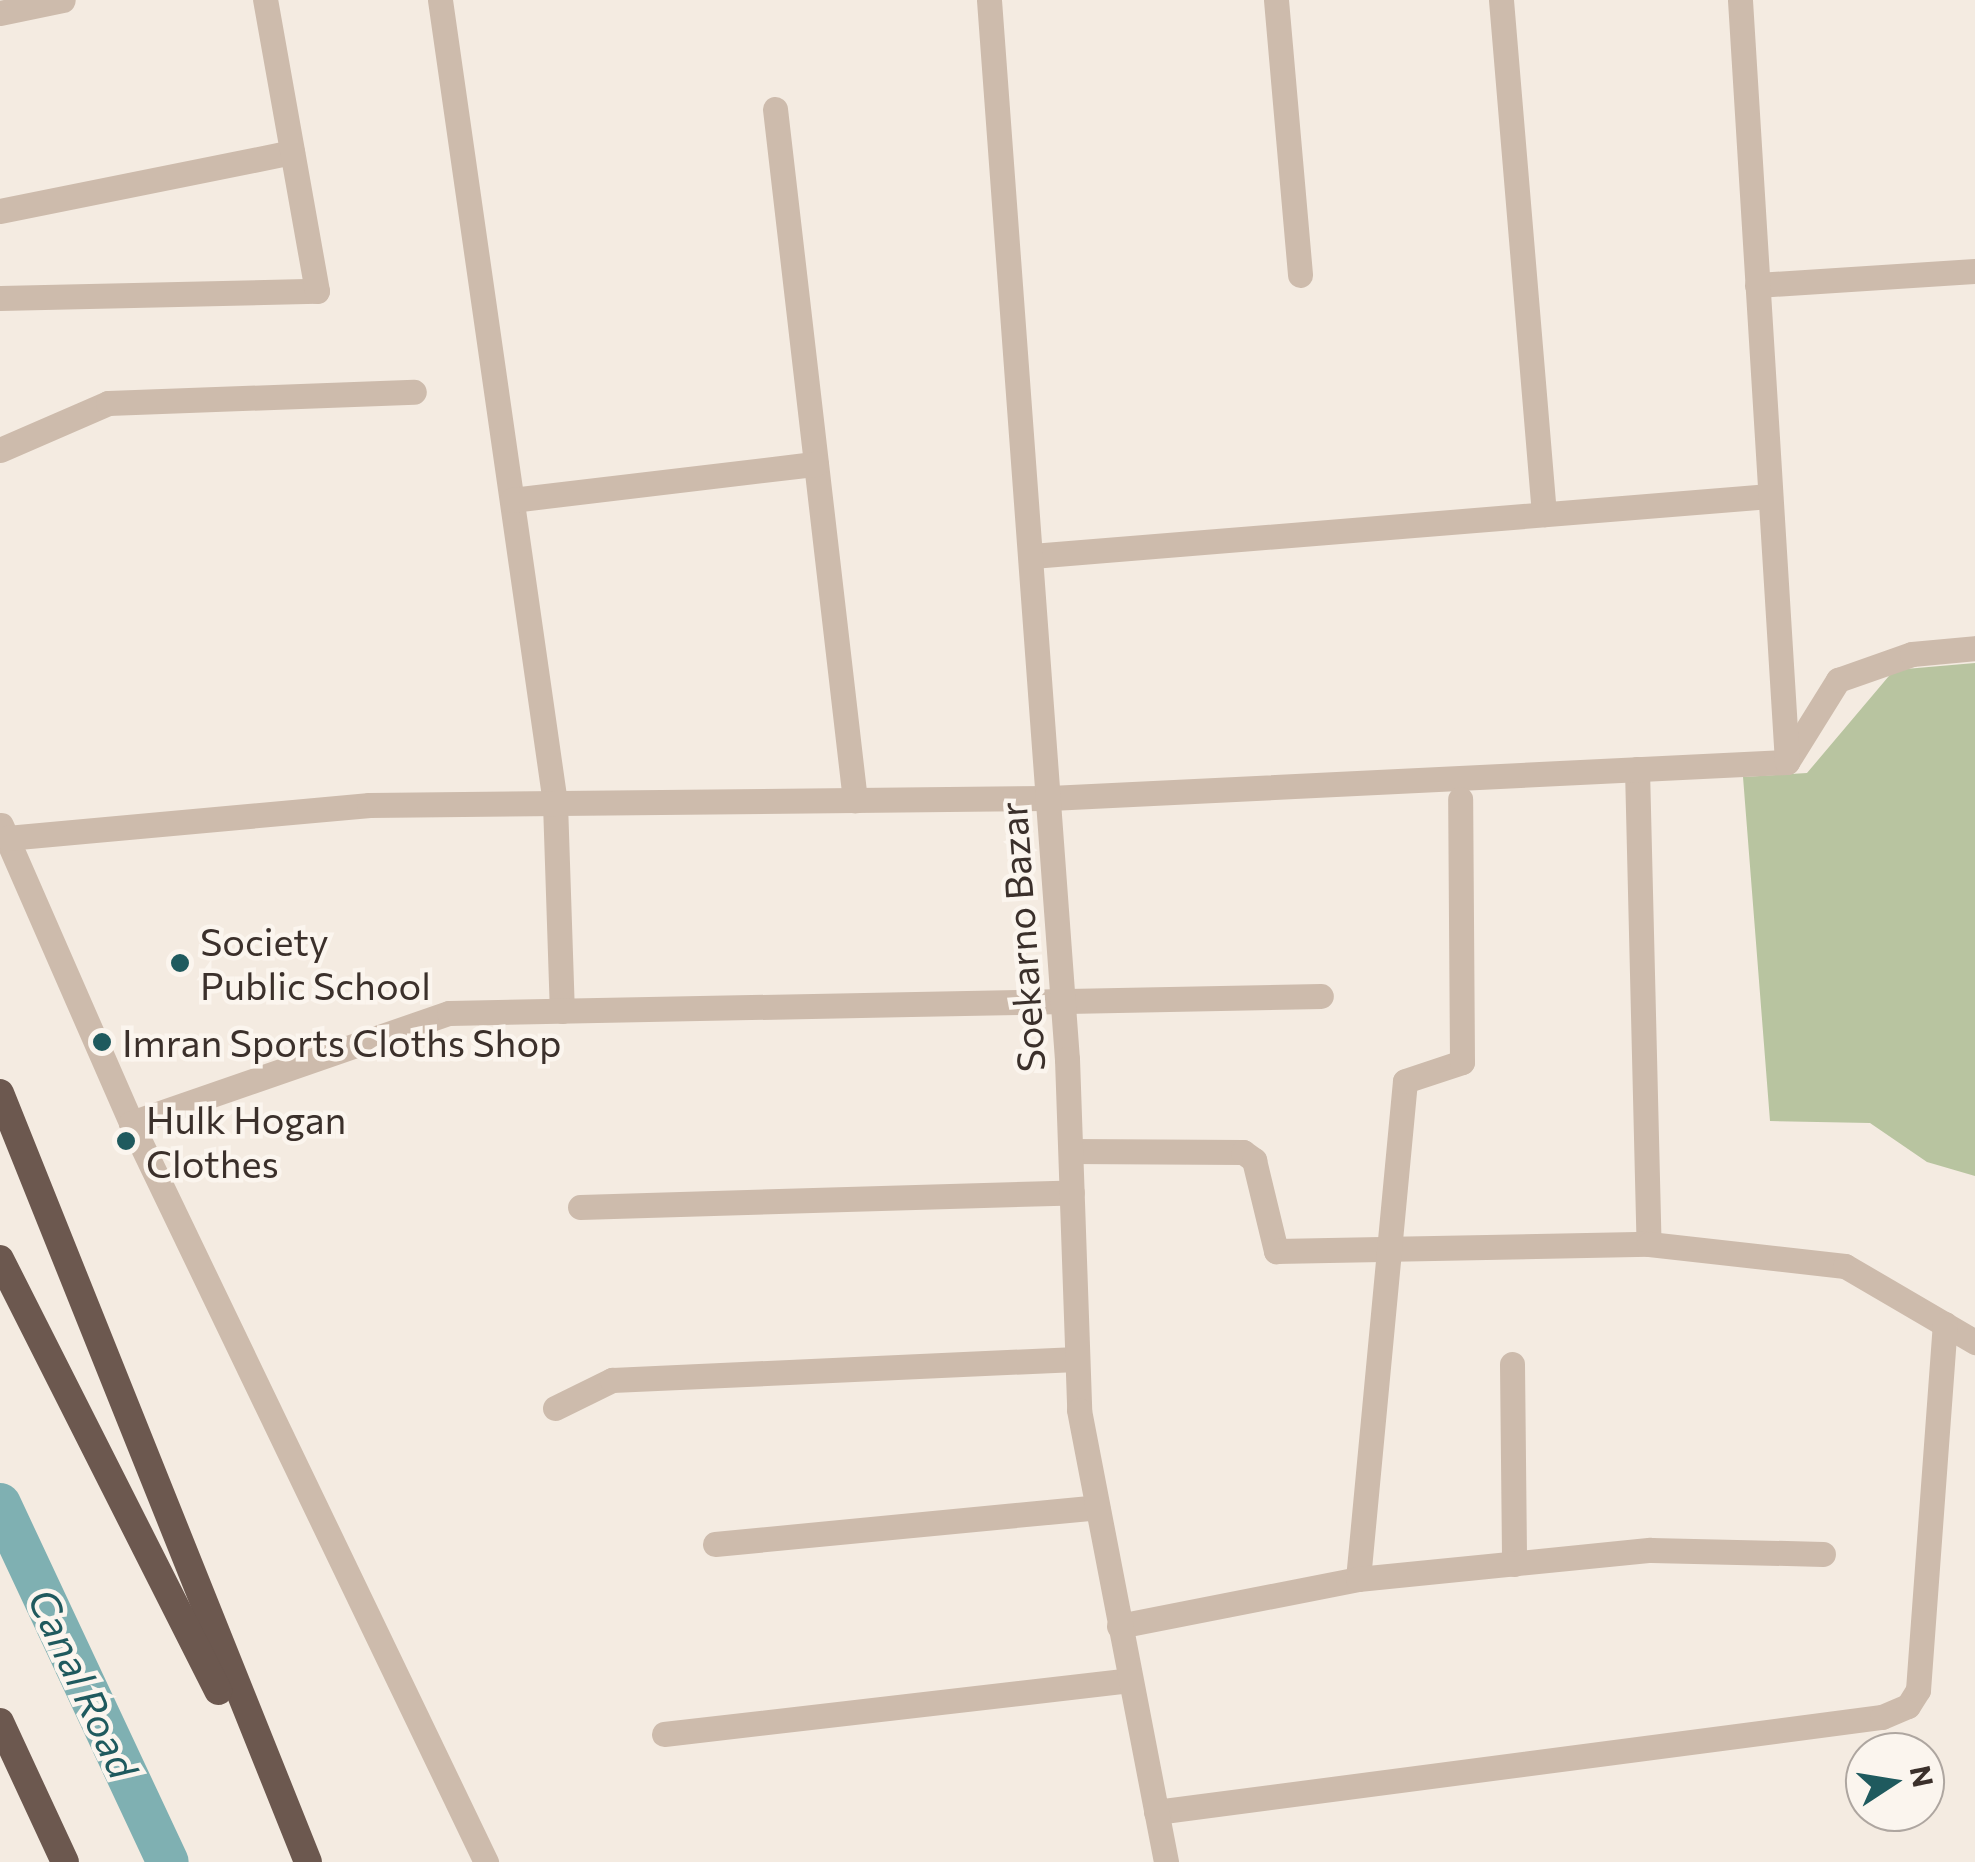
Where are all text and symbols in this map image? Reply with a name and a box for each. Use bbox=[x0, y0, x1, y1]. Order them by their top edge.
street label: Soekarno Bazar bbox=[989, 800, 1053, 1074]
place label: Society Public School bbox=[200, 918, 431, 1008]
marker: Society Public School bbox=[169, 952, 191, 974]
place label: Imran Sports Cloths Shop bbox=[122, 1019, 562, 1065]
marker: Imran Sports Cloths Shop bbox=[91, 1031, 113, 1053]
place label: Hulk Hogan Clothes bbox=[146, 1096, 346, 1186]
marker: Hulk Hogan Clothes bbox=[115, 1130, 137, 1152]
water label: Canal Road bbox=[19, 1581, 149, 1785]
north arrow bbox=[1845, 1732, 1945, 1832]
text: N bbox=[1904, 1762, 1941, 1790]

